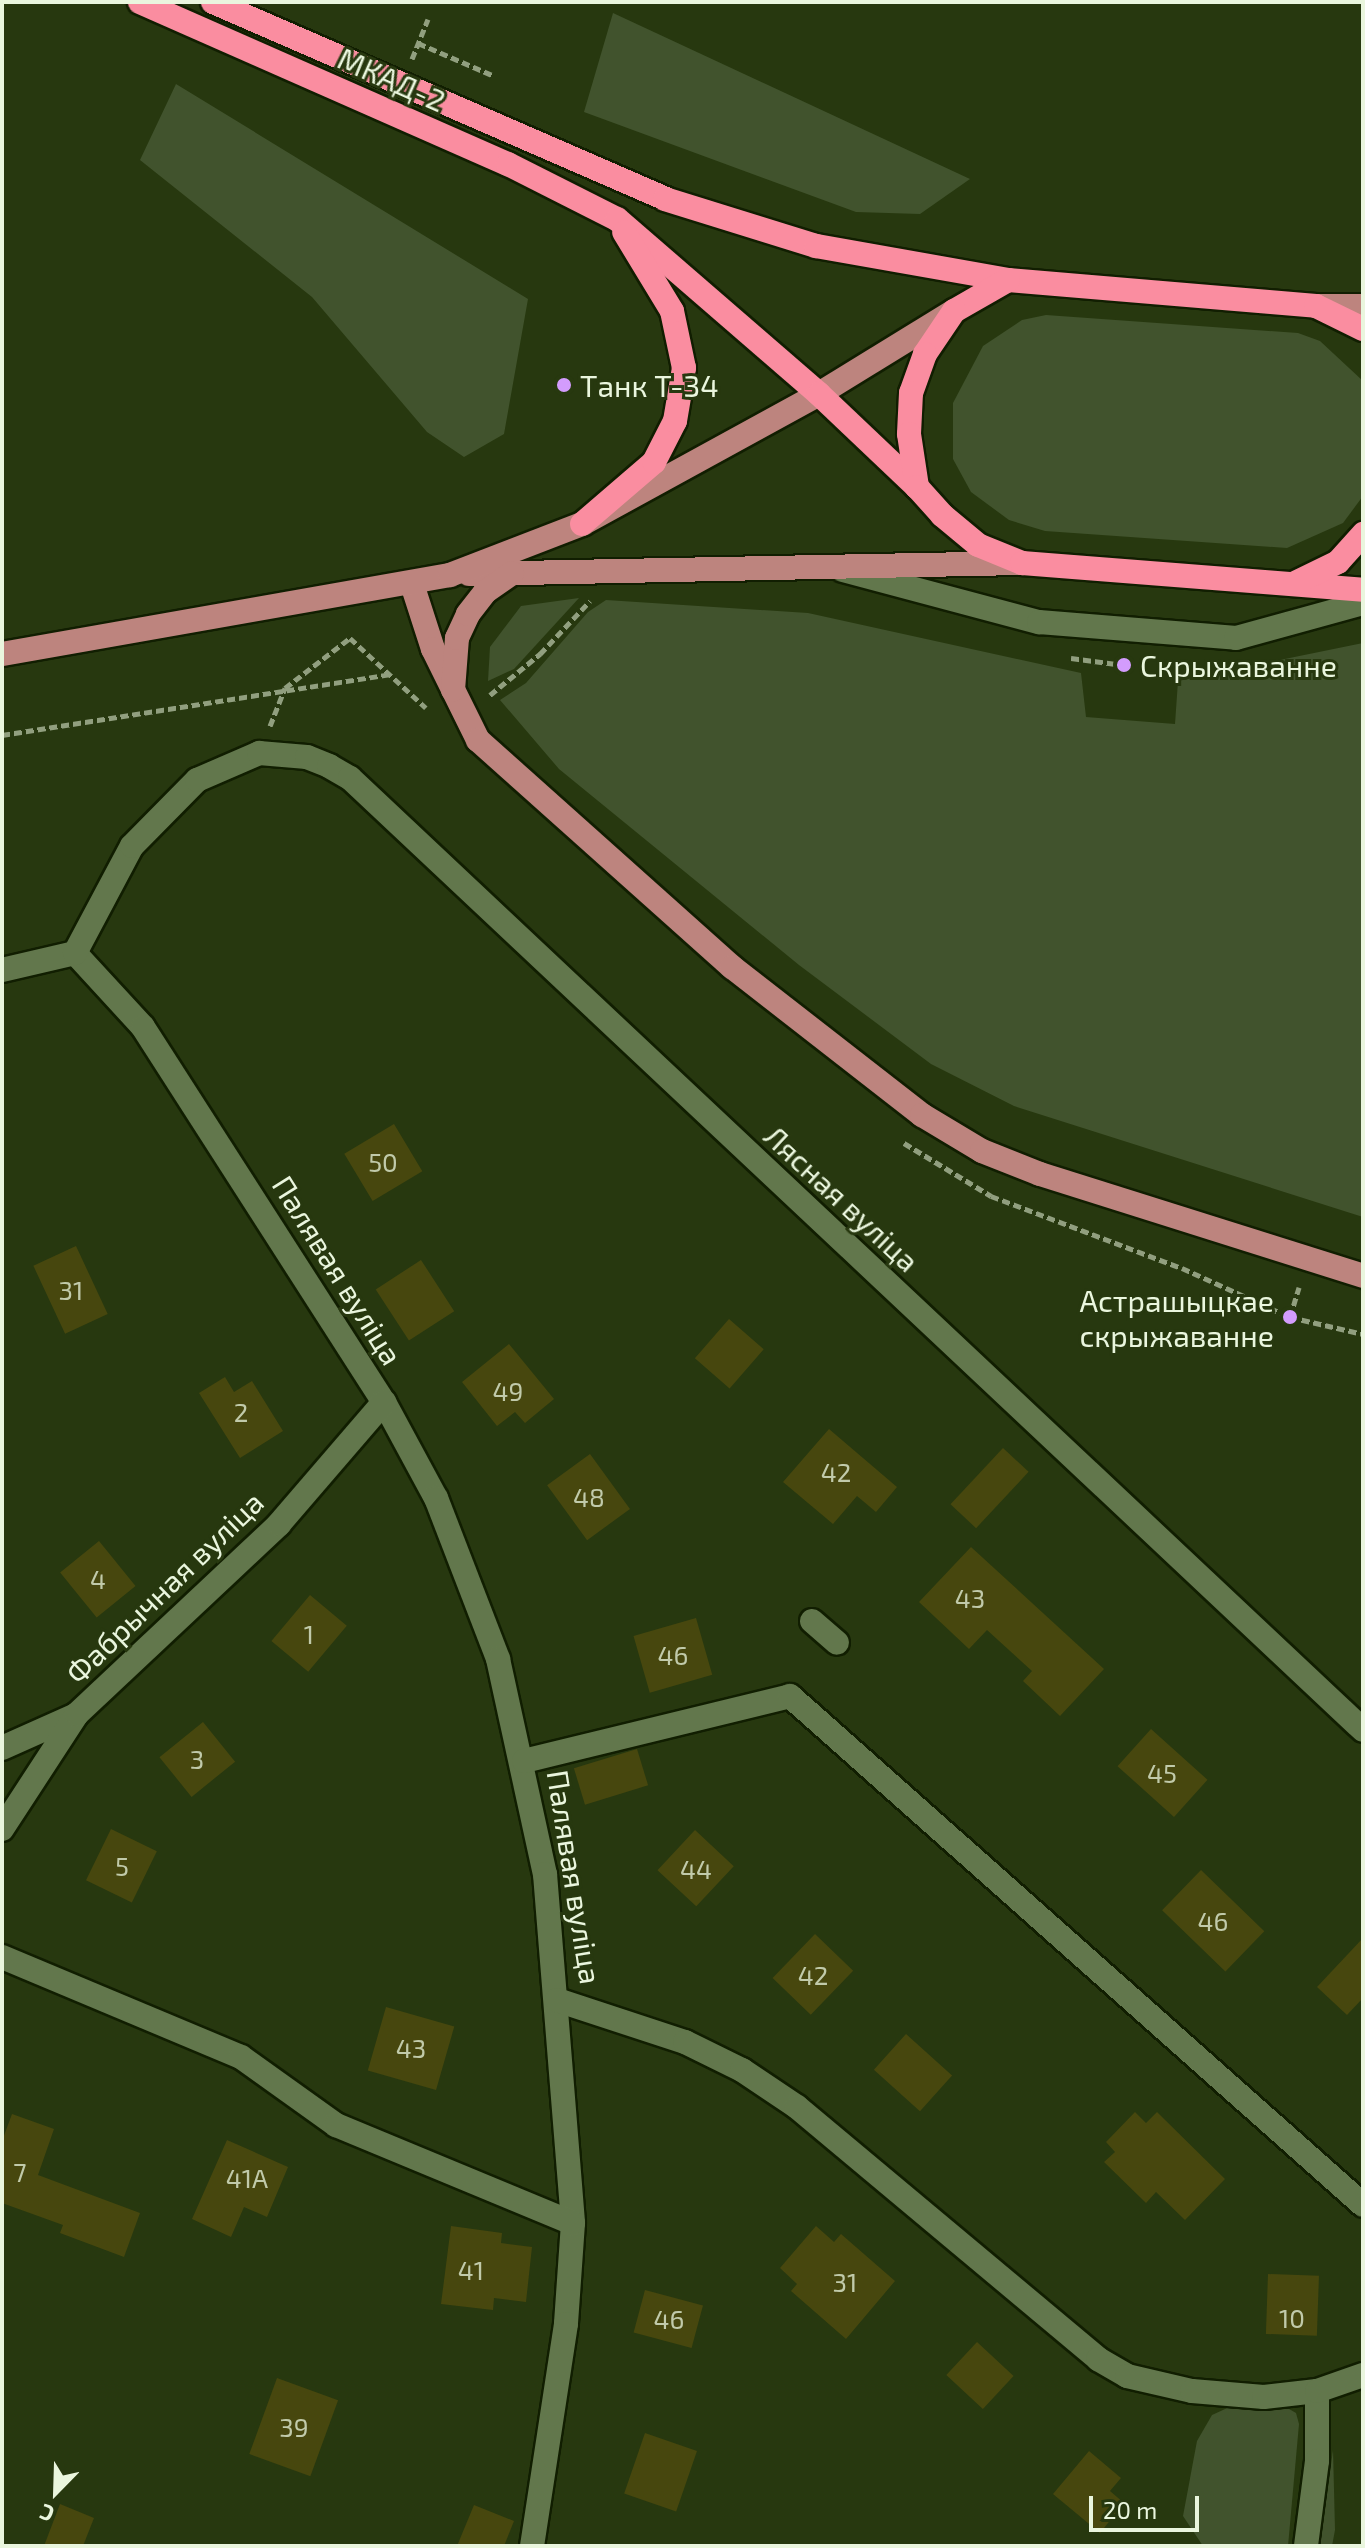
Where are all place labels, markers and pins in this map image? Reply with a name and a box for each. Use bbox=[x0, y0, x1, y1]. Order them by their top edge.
place label: Танк Т-34 bbox=[580, 367, 719, 403]
marker: Танк Т-34 bbox=[555, 376, 573, 394]
place label: Скрыжаванне bbox=[1140, 647, 1337, 683]
marker: Скрыжаванне bbox=[1115, 656, 1133, 674]
place label: Астрашыцкае скрыжаванне bbox=[1079, 1282, 1274, 1352]
marker: Астрашыцкае скрыжаванне bbox=[1281, 1308, 1299, 1326]

